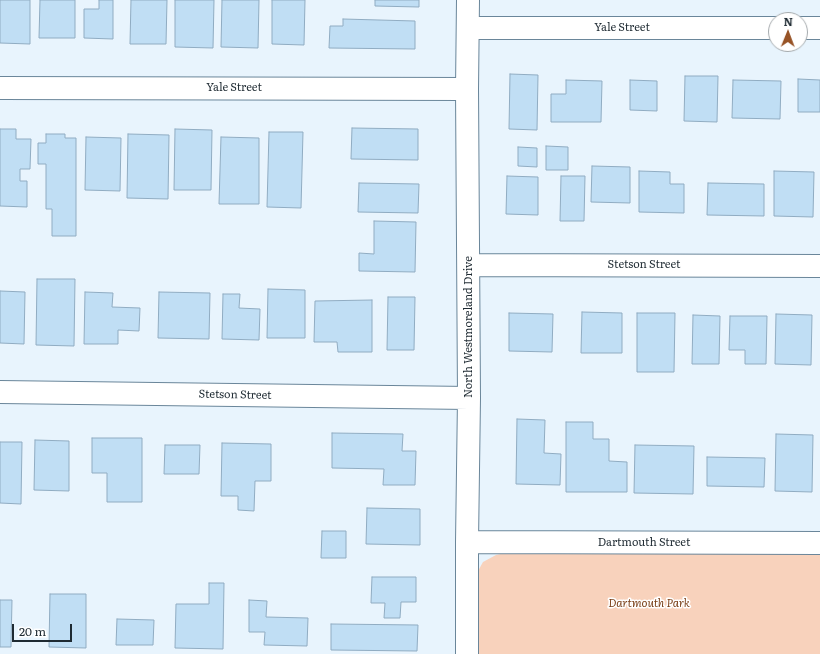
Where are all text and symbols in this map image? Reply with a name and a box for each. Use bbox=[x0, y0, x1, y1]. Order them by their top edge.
north arrow bbox=[768, 12, 808, 52]
text: N bbox=[783, 13, 793, 29]
street label: Yale Street bbox=[594, 21, 650, 35]
street label: Yale Street bbox=[206, 81, 262, 95]
street label: North Westmoreland Drive bbox=[462, 256, 476, 398]
street label: Stetson Street bbox=[608, 258, 680, 272]
street label: Stetson Street bbox=[198, 388, 272, 402]
street label: Dartmouth Street bbox=[598, 536, 690, 550]
park label: Dartmouth Park bbox=[608, 597, 690, 611]
scale bar bbox=[14, 616, 74, 642]
text: 20 m bbox=[19, 622, 46, 640]

